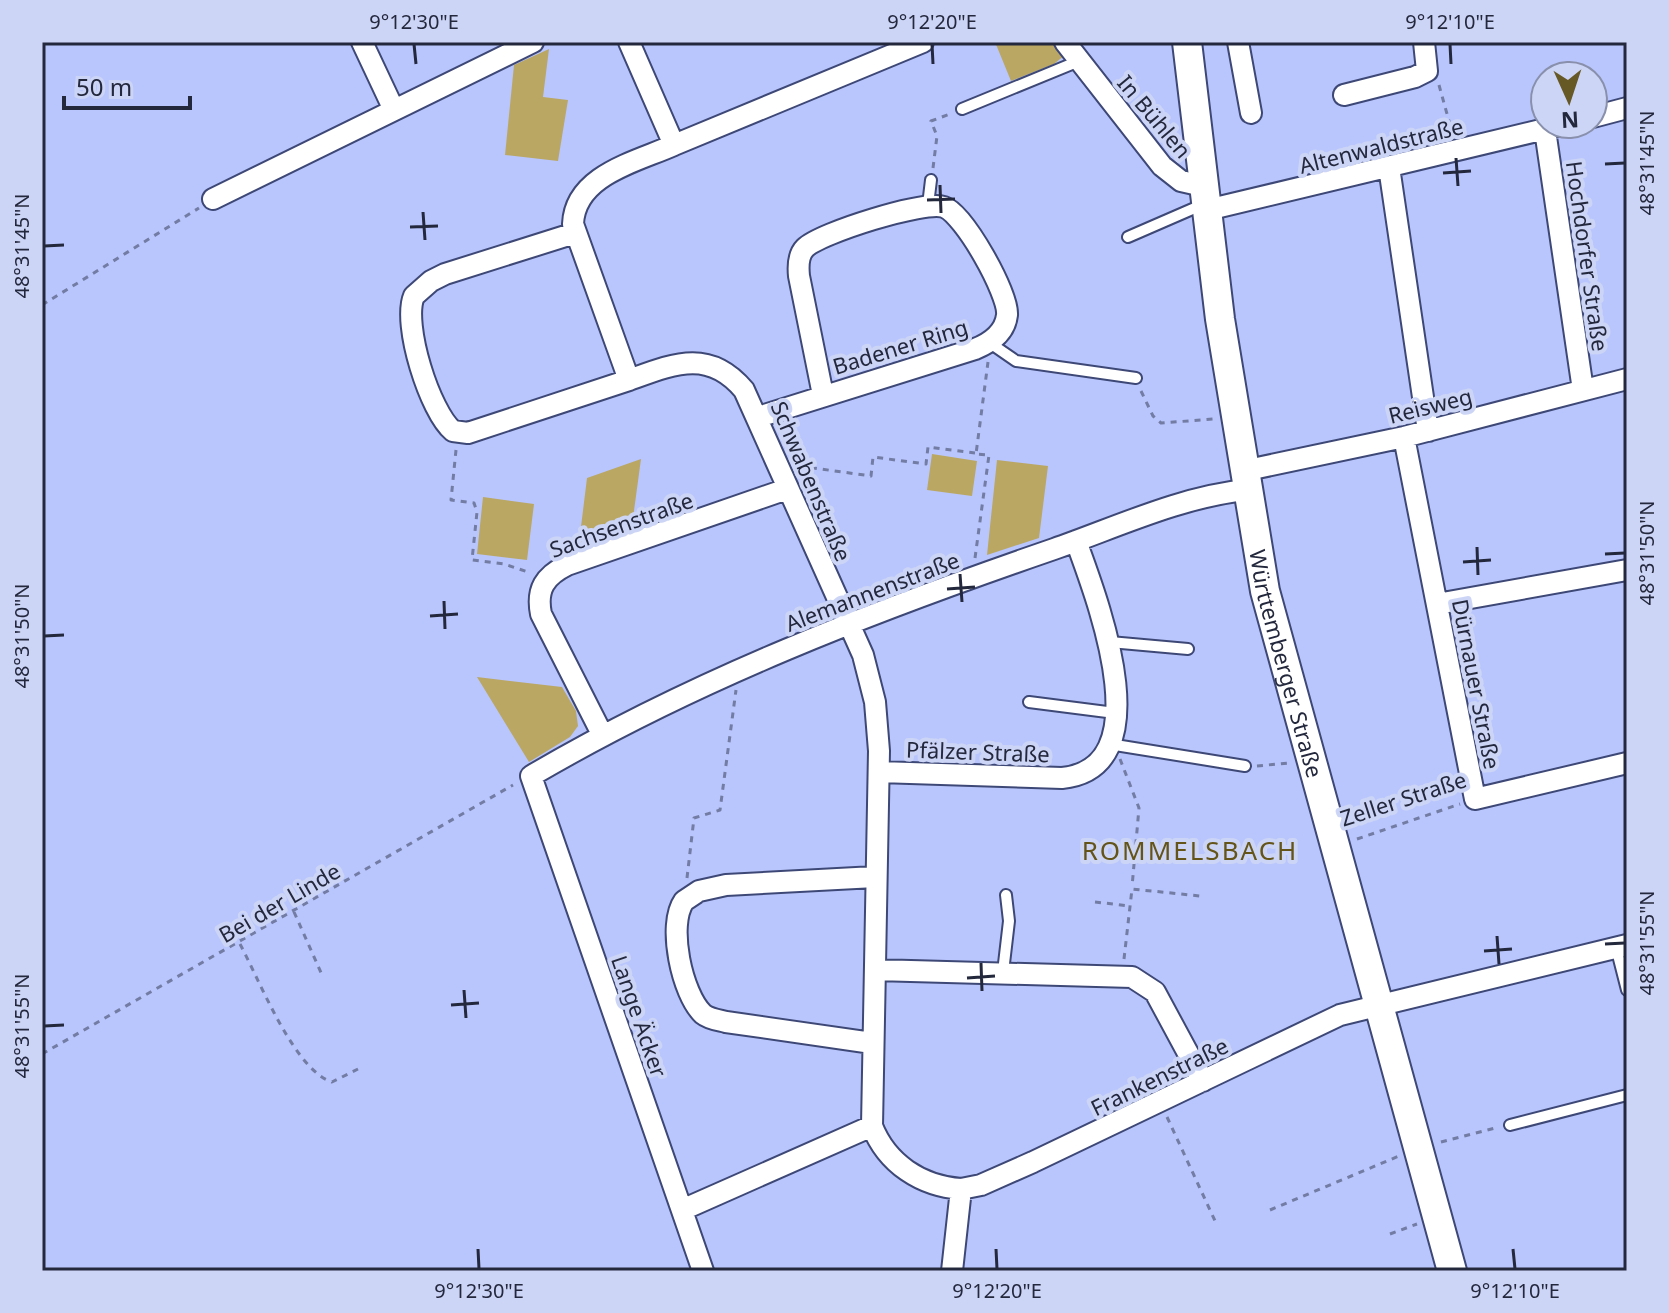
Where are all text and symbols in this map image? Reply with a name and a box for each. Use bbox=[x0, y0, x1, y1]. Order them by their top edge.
text: 9°12'30"E bbox=[369, 8, 459, 35]
text: 9°12'20"E bbox=[887, 8, 977, 35]
text: 9°12'10"E bbox=[1405, 8, 1495, 35]
scale bar bbox=[64, 60, 190, 110]
north arrow bbox=[1529, 60, 1609, 140]
street label: In Bühlen bbox=[1111, 68, 1199, 164]
text: 50 m bbox=[76, 70, 132, 103]
text: N bbox=[1560, 106, 1580, 136]
street label: Altenwaldstraße bbox=[1296, 110, 1466, 180]
text: 48°31'45"N bbox=[1633, 110, 1660, 216]
street label: Hochdorfer Straße bbox=[1560, 159, 1616, 353]
text: 48°31'45"N bbox=[8, 193, 35, 299]
street label: Badener Ring bbox=[829, 311, 971, 381]
street label: Reisweg bbox=[1385, 380, 1475, 430]
street label: Schwabenstraße bbox=[765, 396, 859, 566]
street label: Sachsenstraße bbox=[545, 484, 697, 564]
text: 48°31'50"N bbox=[1633, 500, 1660, 606]
street label: Alemannenstraße bbox=[781, 544, 963, 638]
street label: Württemberger Straße bbox=[1243, 547, 1331, 781]
text: 48°31'50"N bbox=[8, 583, 35, 689]
street label: Dürnauer Straße bbox=[1446, 596, 1508, 772]
street label: Pfälzer Straße bbox=[906, 734, 1050, 768]
street label: Zeller Straße bbox=[1336, 764, 1470, 832]
district label: ROMMELSBACH bbox=[1082, 832, 1298, 868]
street label: Bei der Linde bbox=[213, 855, 345, 949]
text: 48°31'55"N bbox=[1633, 890, 1660, 996]
street label: Lange Äcker bbox=[605, 951, 675, 1081]
text: 48°31'55"N bbox=[8, 973, 35, 1079]
street label: Frankenstraße bbox=[1085, 1030, 1233, 1122]
text: 9°12'30"E bbox=[434, 1277, 524, 1304]
text: 9°12'20"E bbox=[952, 1277, 1042, 1304]
text: 9°12'10"E bbox=[1470, 1277, 1560, 1304]

